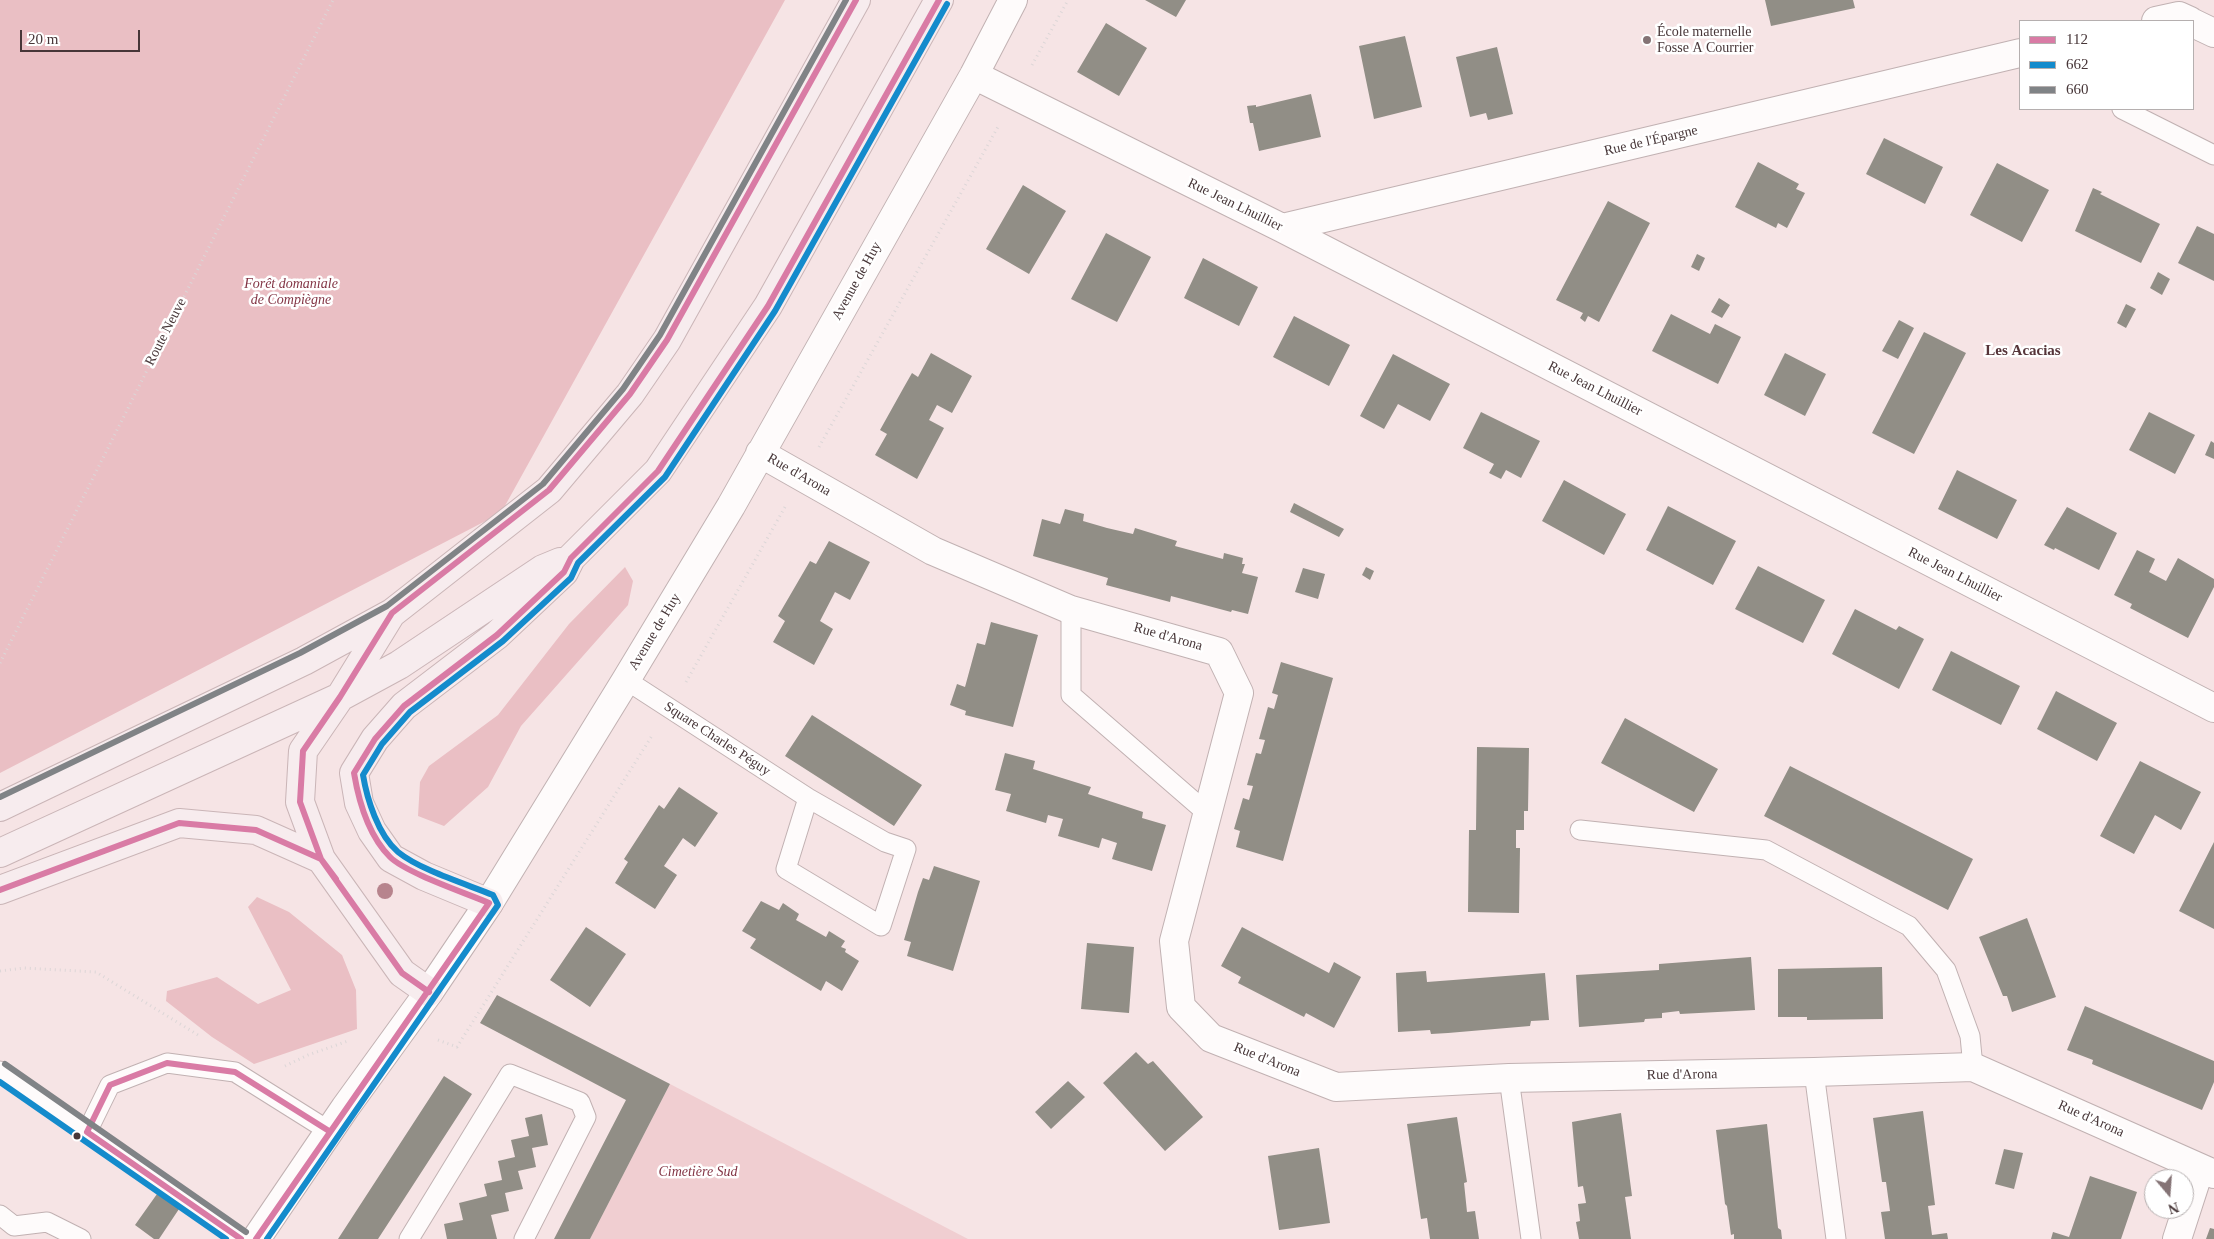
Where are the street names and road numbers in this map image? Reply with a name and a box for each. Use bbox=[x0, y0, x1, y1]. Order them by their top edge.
street label: Rue de l'Épargne bbox=[1603, 122, 1699, 160]
street label: Rue Jean Lhuillier bbox=[1185, 175, 1285, 235]
street label: Avenue de Huy bbox=[829, 239, 885, 323]
street label: Route Neuve bbox=[142, 295, 190, 369]
street label: Rue Jean Lhuillier bbox=[1545, 358, 1645, 420]
street label: Rue d'Arona bbox=[764, 450, 834, 500]
street label: Rue Jean Lhuillier bbox=[1905, 544, 2005, 606]
street label: Avenue de Huy bbox=[625, 590, 685, 674]
street label: Rue d'Arona bbox=[1132, 619, 1204, 655]
street label: Square Charles Péguy bbox=[661, 698, 773, 780]
street label: Rue d'Arona bbox=[1231, 1039, 1303, 1081]
street label: Rue d'Arona bbox=[1647, 1066, 1717, 1084]
street label: Rue d'Arona bbox=[2055, 1097, 2127, 1141]

